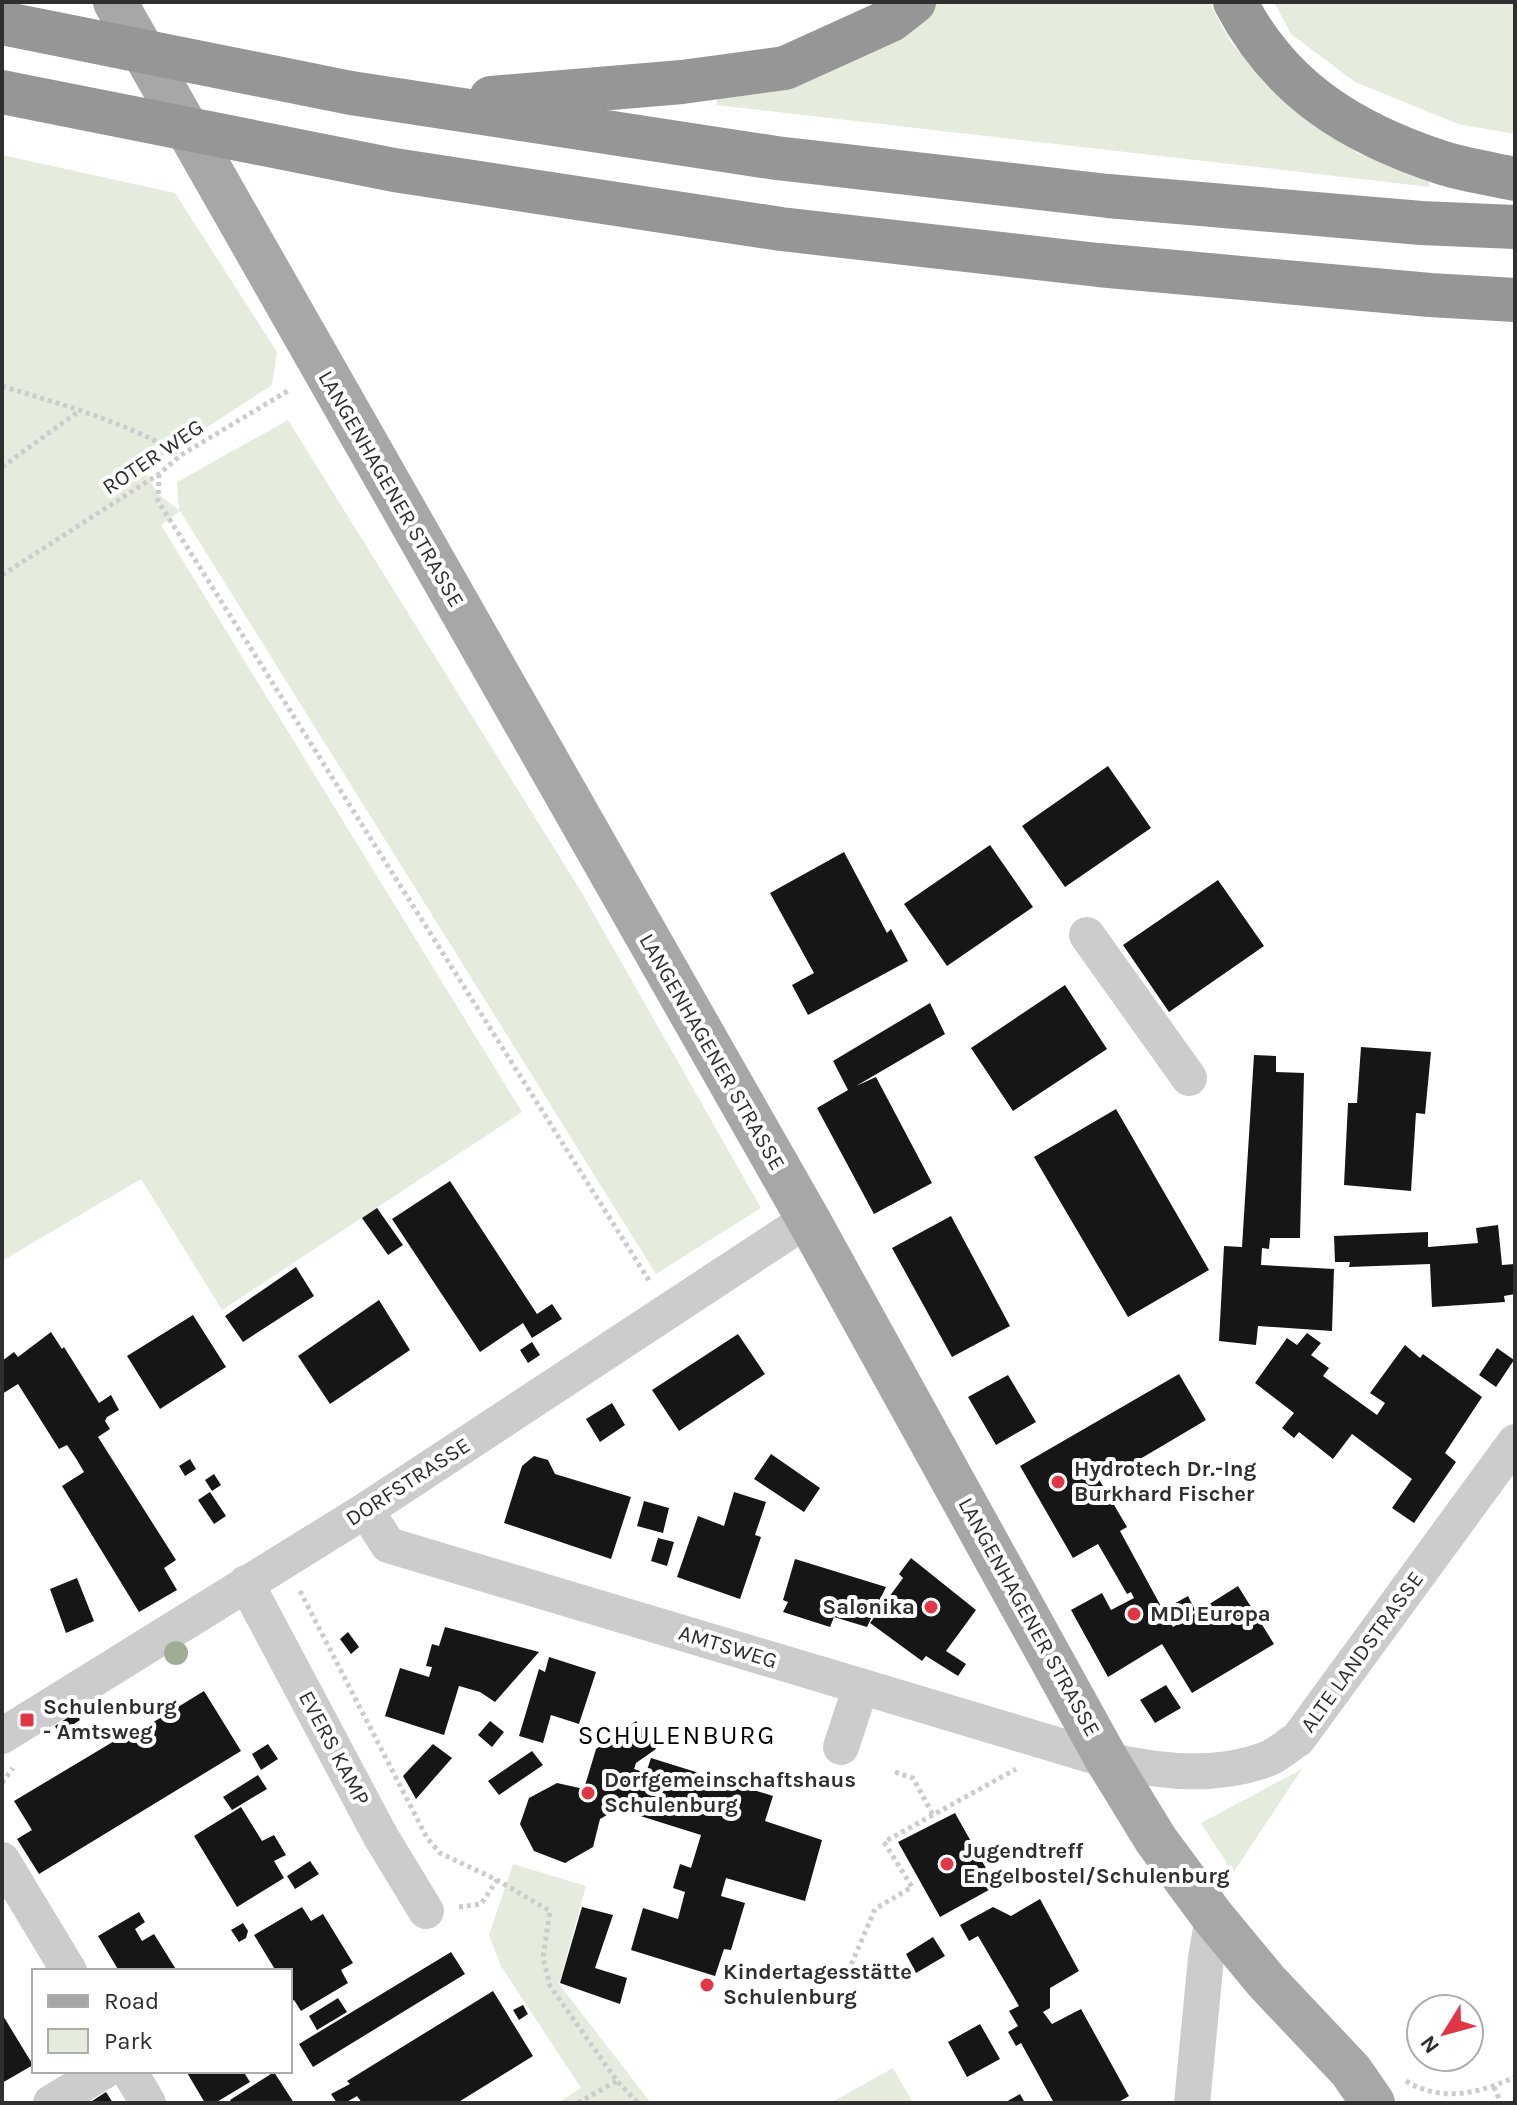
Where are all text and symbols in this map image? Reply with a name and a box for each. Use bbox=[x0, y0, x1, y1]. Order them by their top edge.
street label: LANGENHAGENER STRASSE bbox=[313, 366, 469, 612]
street label: ROTER WEG bbox=[98, 414, 208, 500]
street label: LANGENHAGENER STRASSE bbox=[634, 929, 790, 1175]
street label: DORFSTRASSE bbox=[341, 1432, 475, 1532]
place label: Hydrotech Dr.-Ing Burkhard Fischer bbox=[1074, 1456, 1257, 1507]
marker: Hydrotech Dr.-Ing Burkhard Fischer bbox=[1049, 1473, 1067, 1491]
street label: LANGENHAGENER STRASSE bbox=[952, 1493, 1106, 1741]
street label: ALTE LANDSTRASSE bbox=[1295, 1567, 1429, 1737]
place label: Salonika bbox=[822, 1594, 915, 1620]
marker: Salonika bbox=[922, 1598, 940, 1616]
place label: MDI Europa bbox=[1150, 1601, 1271, 1627]
marker: MDI Europa bbox=[1125, 1605, 1143, 1623]
street label: AMTSWEG bbox=[676, 1620, 780, 1674]
street label: EVERS KAMP bbox=[293, 1686, 375, 1810]
place label: Schulenburg - Amtsweg bbox=[43, 1694, 177, 1745]
marker: Schulenburg - Amtsweg bbox=[18, 1711, 36, 1729]
district label: SCHULENBURG bbox=[578, 1720, 776, 1751]
place label: Dorfgemeinschaftshaus Schulenburg bbox=[604, 1767, 856, 1818]
marker: Dorfgemeinschaftshaus Schulenburg bbox=[579, 1784, 597, 1802]
place label: Jugendtreff Engelbostel/Schulenburg bbox=[963, 1838, 1230, 1889]
marker: Jugendtreff Engelbostel/Schulenburg bbox=[938, 1855, 956, 1873]
place label: Kindertagesstätte Schulenburg bbox=[723, 1959, 912, 2010]
legend bbox=[32, 1969, 292, 2073]
marker: Kindertagesstätte Schulenburg bbox=[698, 1976, 716, 1994]
text: Road bbox=[104, 1987, 159, 2015]
north arrow bbox=[1405, 1993, 1485, 2073]
text: Park bbox=[104, 2027, 153, 2055]
text: N bbox=[1415, 2030, 1445, 2059]

